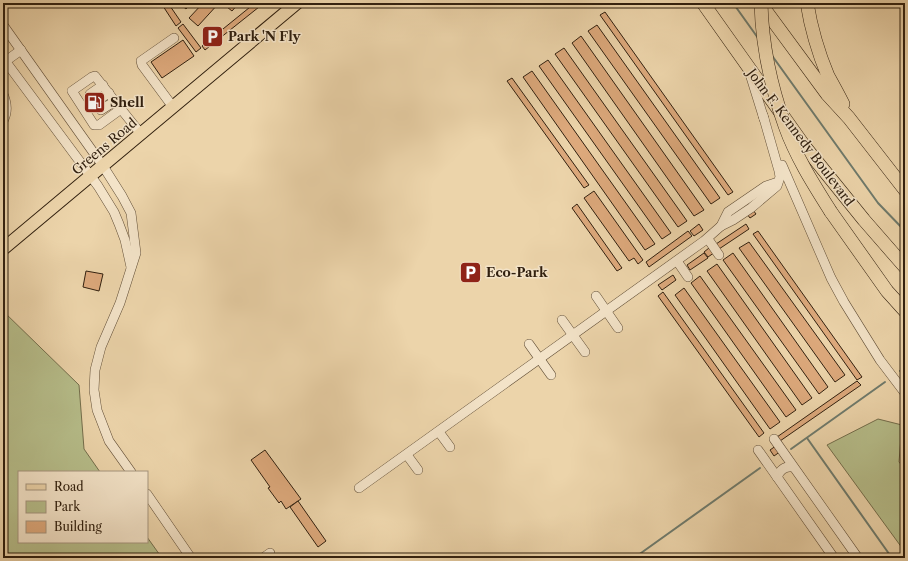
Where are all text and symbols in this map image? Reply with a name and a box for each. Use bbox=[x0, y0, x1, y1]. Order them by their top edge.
parking icon: Park 'N Fly bbox=[199, 23, 225, 49]
place label: Park 'N Fly bbox=[228, 28, 302, 44]
street label: John F. Kennedy Boulevard bbox=[743, 64, 858, 209]
fuel station icon: Shell bbox=[82, 89, 108, 115]
place label: Shell bbox=[110, 94, 145, 110]
street label: Greens Road bbox=[68, 114, 140, 178]
parking icon: Eco-Park bbox=[458, 259, 484, 285]
place label: Eco-Park bbox=[486, 264, 548, 280]
legend bbox=[18, 471, 148, 543]
text: Road bbox=[54, 479, 84, 494]
text: Park bbox=[54, 499, 81, 514]
text: Building bbox=[54, 519, 102, 534]

